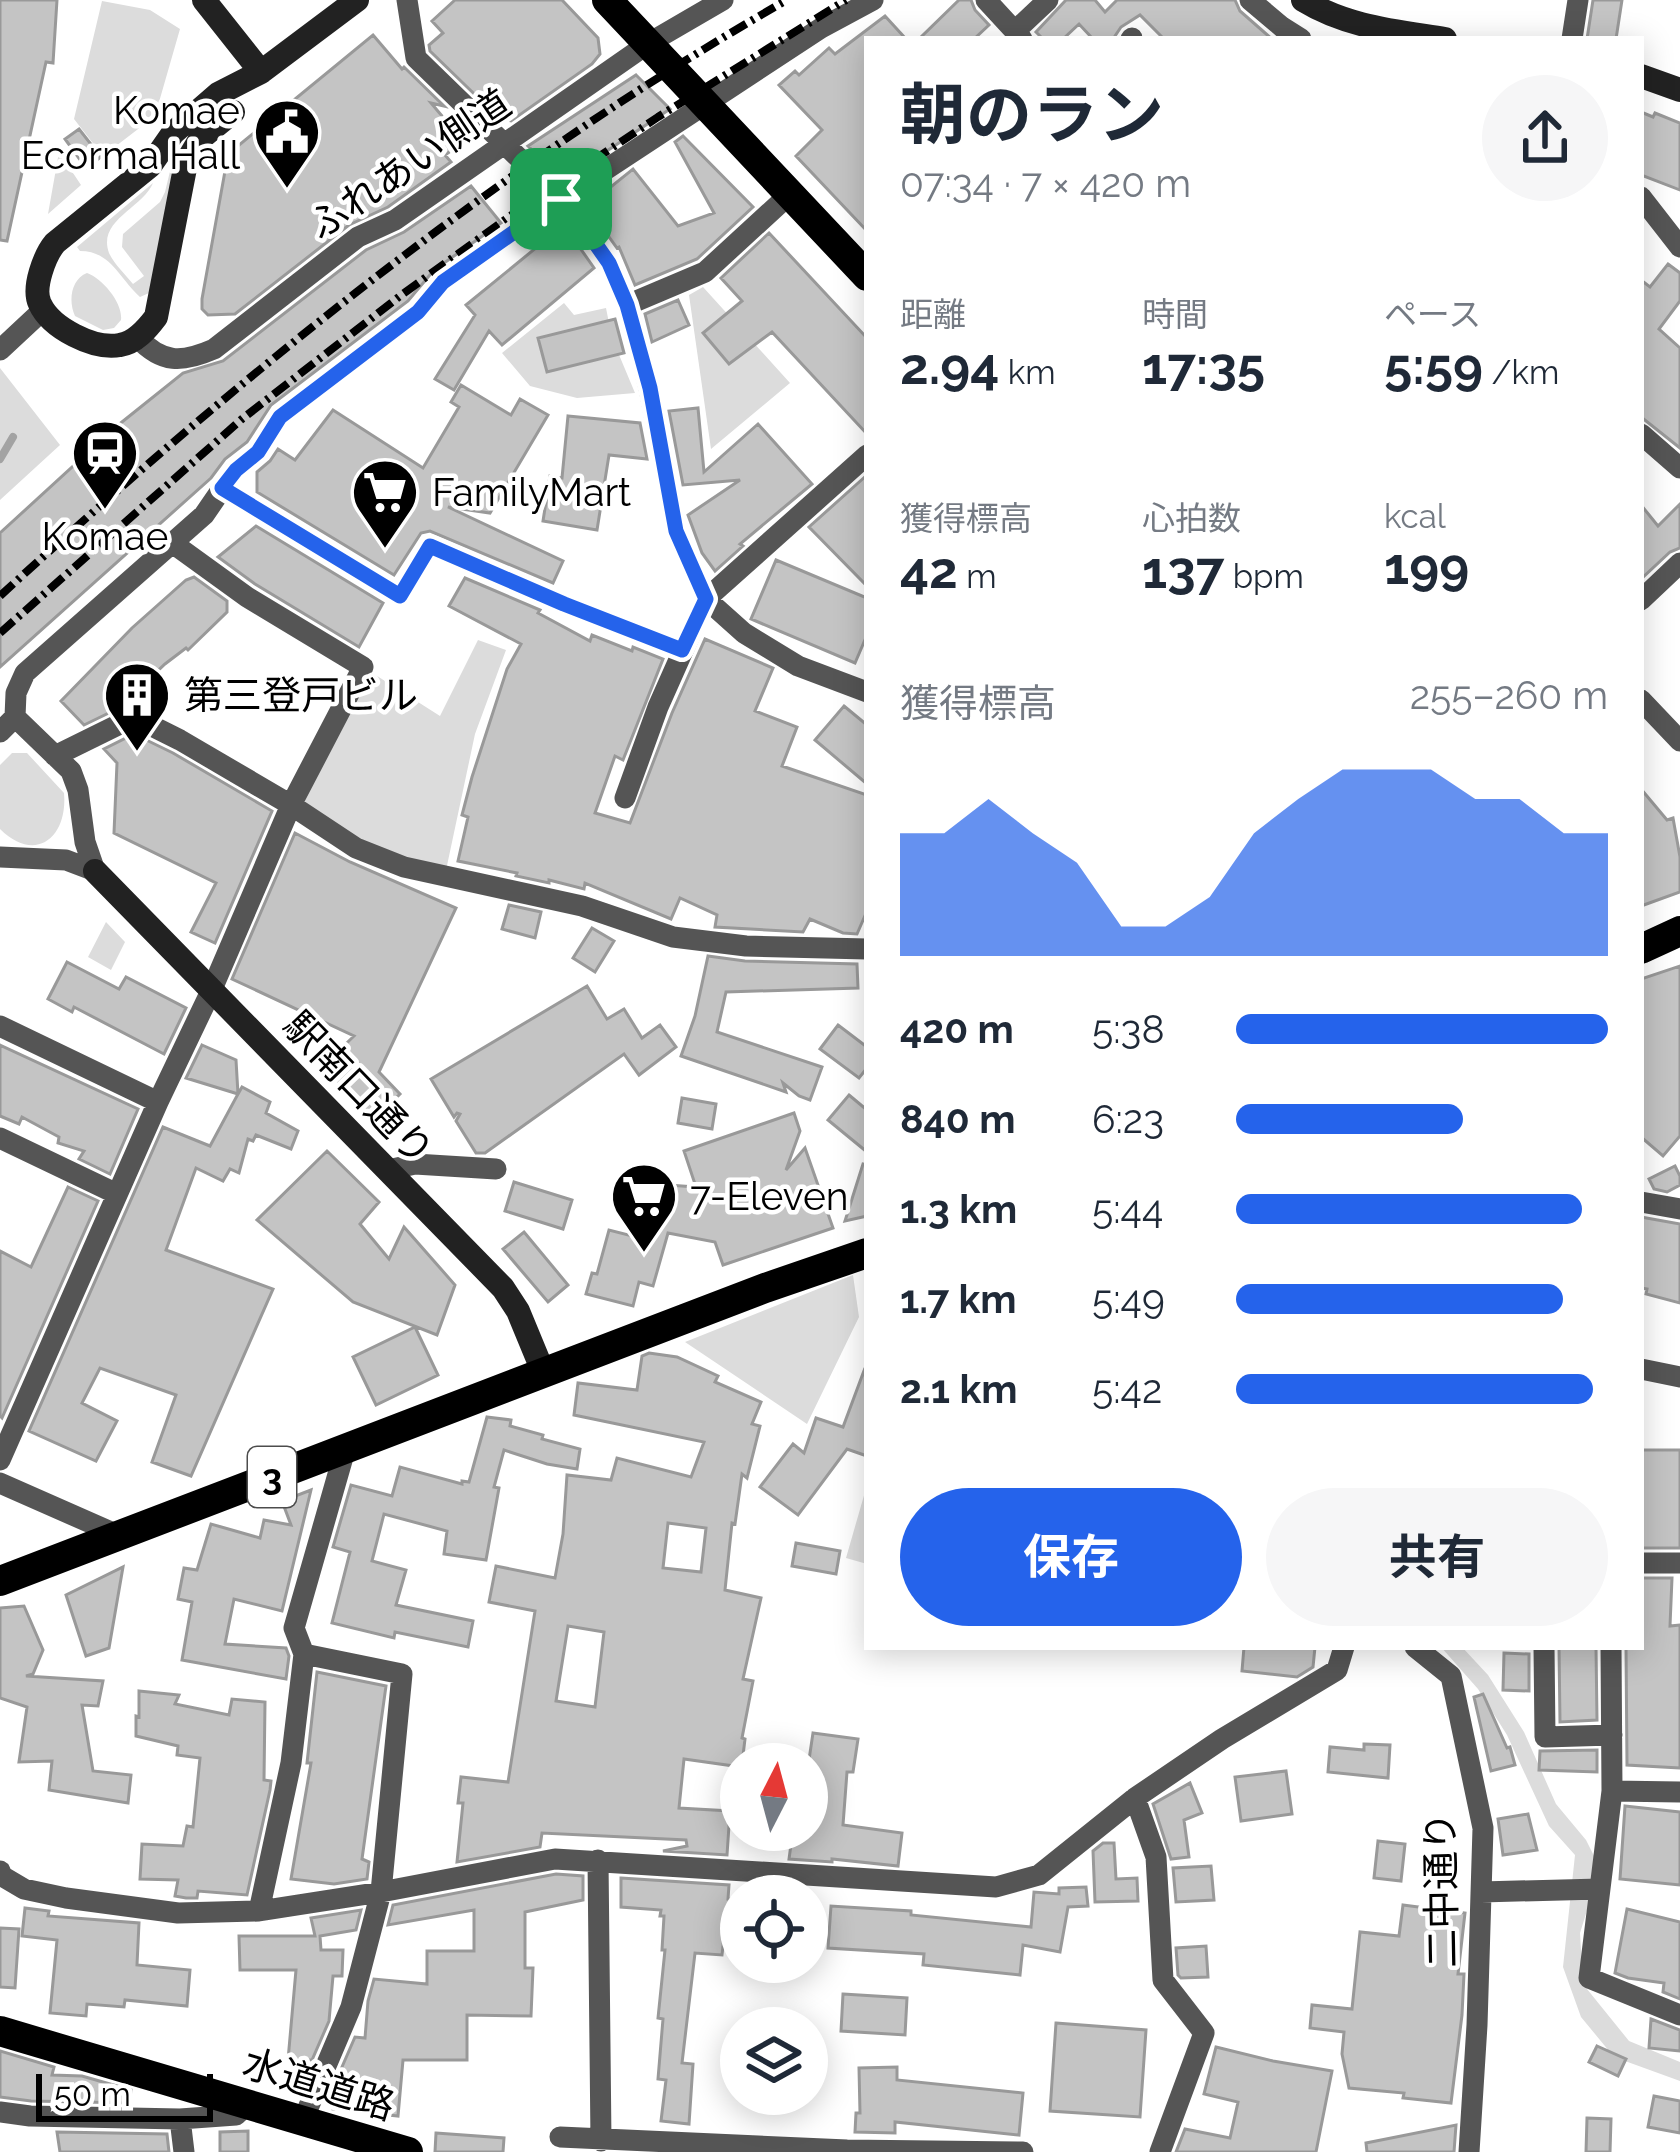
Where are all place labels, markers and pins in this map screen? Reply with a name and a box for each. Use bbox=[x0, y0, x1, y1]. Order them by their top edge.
place label: Komae Ecorma Hall bbox=[21, 87, 240, 178]
public building icon: Komae Ecorma Hall bbox=[252, 97, 322, 191]
pin bbox=[510, 148, 612, 250]
station icon: Komae bbox=[70, 418, 140, 512]
supermarket icon: FamilyMart bbox=[350, 457, 420, 551]
place label: FamilyMart bbox=[432, 469, 631, 515]
place label: Komae bbox=[41, 513, 169, 559]
building icon: 第三登戸ビル bbox=[102, 660, 172, 754]
place label: 第三登戸ビル bbox=[184, 672, 418, 718]
supermarket icon: 7-Eleven bbox=[609, 1161, 679, 1255]
place label: 7-Eleven bbox=[690, 1173, 849, 1219]

